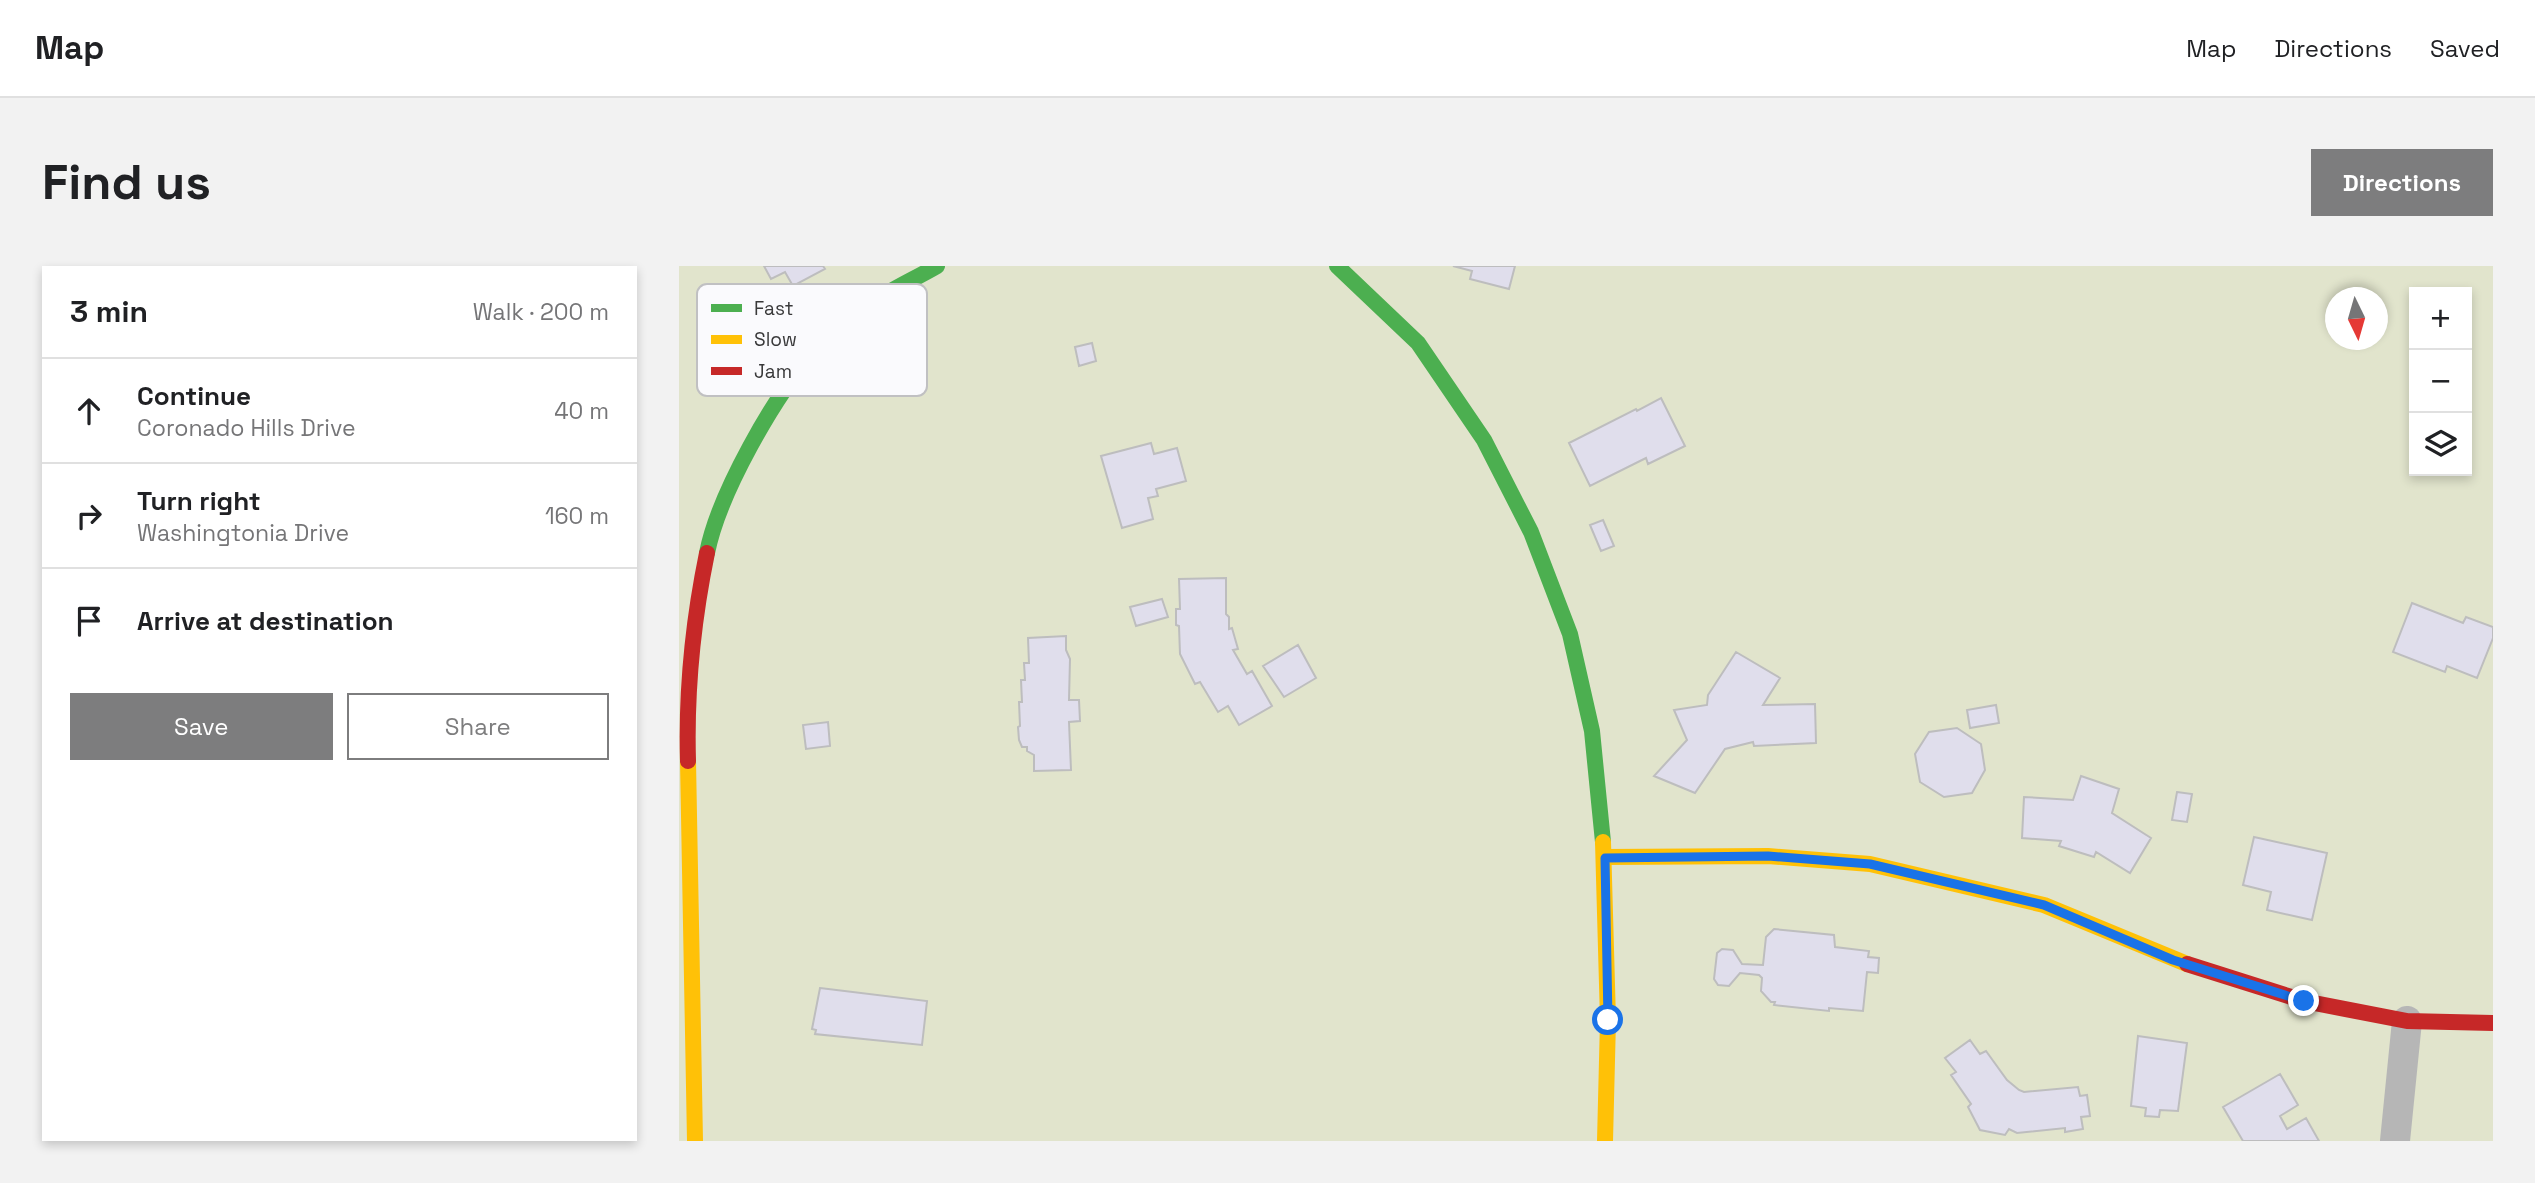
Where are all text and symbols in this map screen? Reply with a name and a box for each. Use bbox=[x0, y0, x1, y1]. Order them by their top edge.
text: Map bbox=[35, 27, 104, 69]
text: Map bbox=[2186, 33, 2236, 64]
text: Directions bbox=[2274, 33, 2392, 64]
text: Saved bbox=[2430, 33, 2500, 64]
button: Directions bbox=[2311, 149, 2493, 216]
text: Find us bbox=[42, 151, 211, 213]
legend bbox=[697, 284, 927, 396]
north arrow bbox=[2325, 287, 2388, 350]
map controls bbox=[2409, 287, 2472, 476]
button: + bbox=[2409, 287, 2472, 350]
text: 3 min bbox=[70, 292, 148, 331]
text: Fast bbox=[754, 296, 794, 321]
text: Walk · 200 m bbox=[473, 297, 609, 327]
text: Slow bbox=[754, 327, 797, 352]
button: − bbox=[2409, 350, 2472, 413]
text: Jam bbox=[754, 359, 792, 384]
text: Continue bbox=[137, 379, 251, 413]
icon: ahead bbox=[70, 392, 108, 430]
text: 40 m bbox=[554, 396, 609, 426]
text: Coronado Hills Drive bbox=[137, 413, 356, 443]
button: layers bbox=[2409, 413, 2472, 476]
text: Turn right bbox=[137, 484, 261, 518]
icon: right bbox=[70, 497, 108, 535]
text: 160 m bbox=[545, 501, 609, 531]
text: Washingtonia Drive bbox=[137, 518, 349, 548]
icon: arrive bbox=[70, 602, 108, 640]
text: Arrive at destination bbox=[137, 604, 394, 638]
button: Save bbox=[70, 693, 333, 760]
button: Share bbox=[347, 693, 609, 760]
route end bbox=[2288, 985, 2319, 1016]
route start bbox=[1592, 1004, 1623, 1035]

